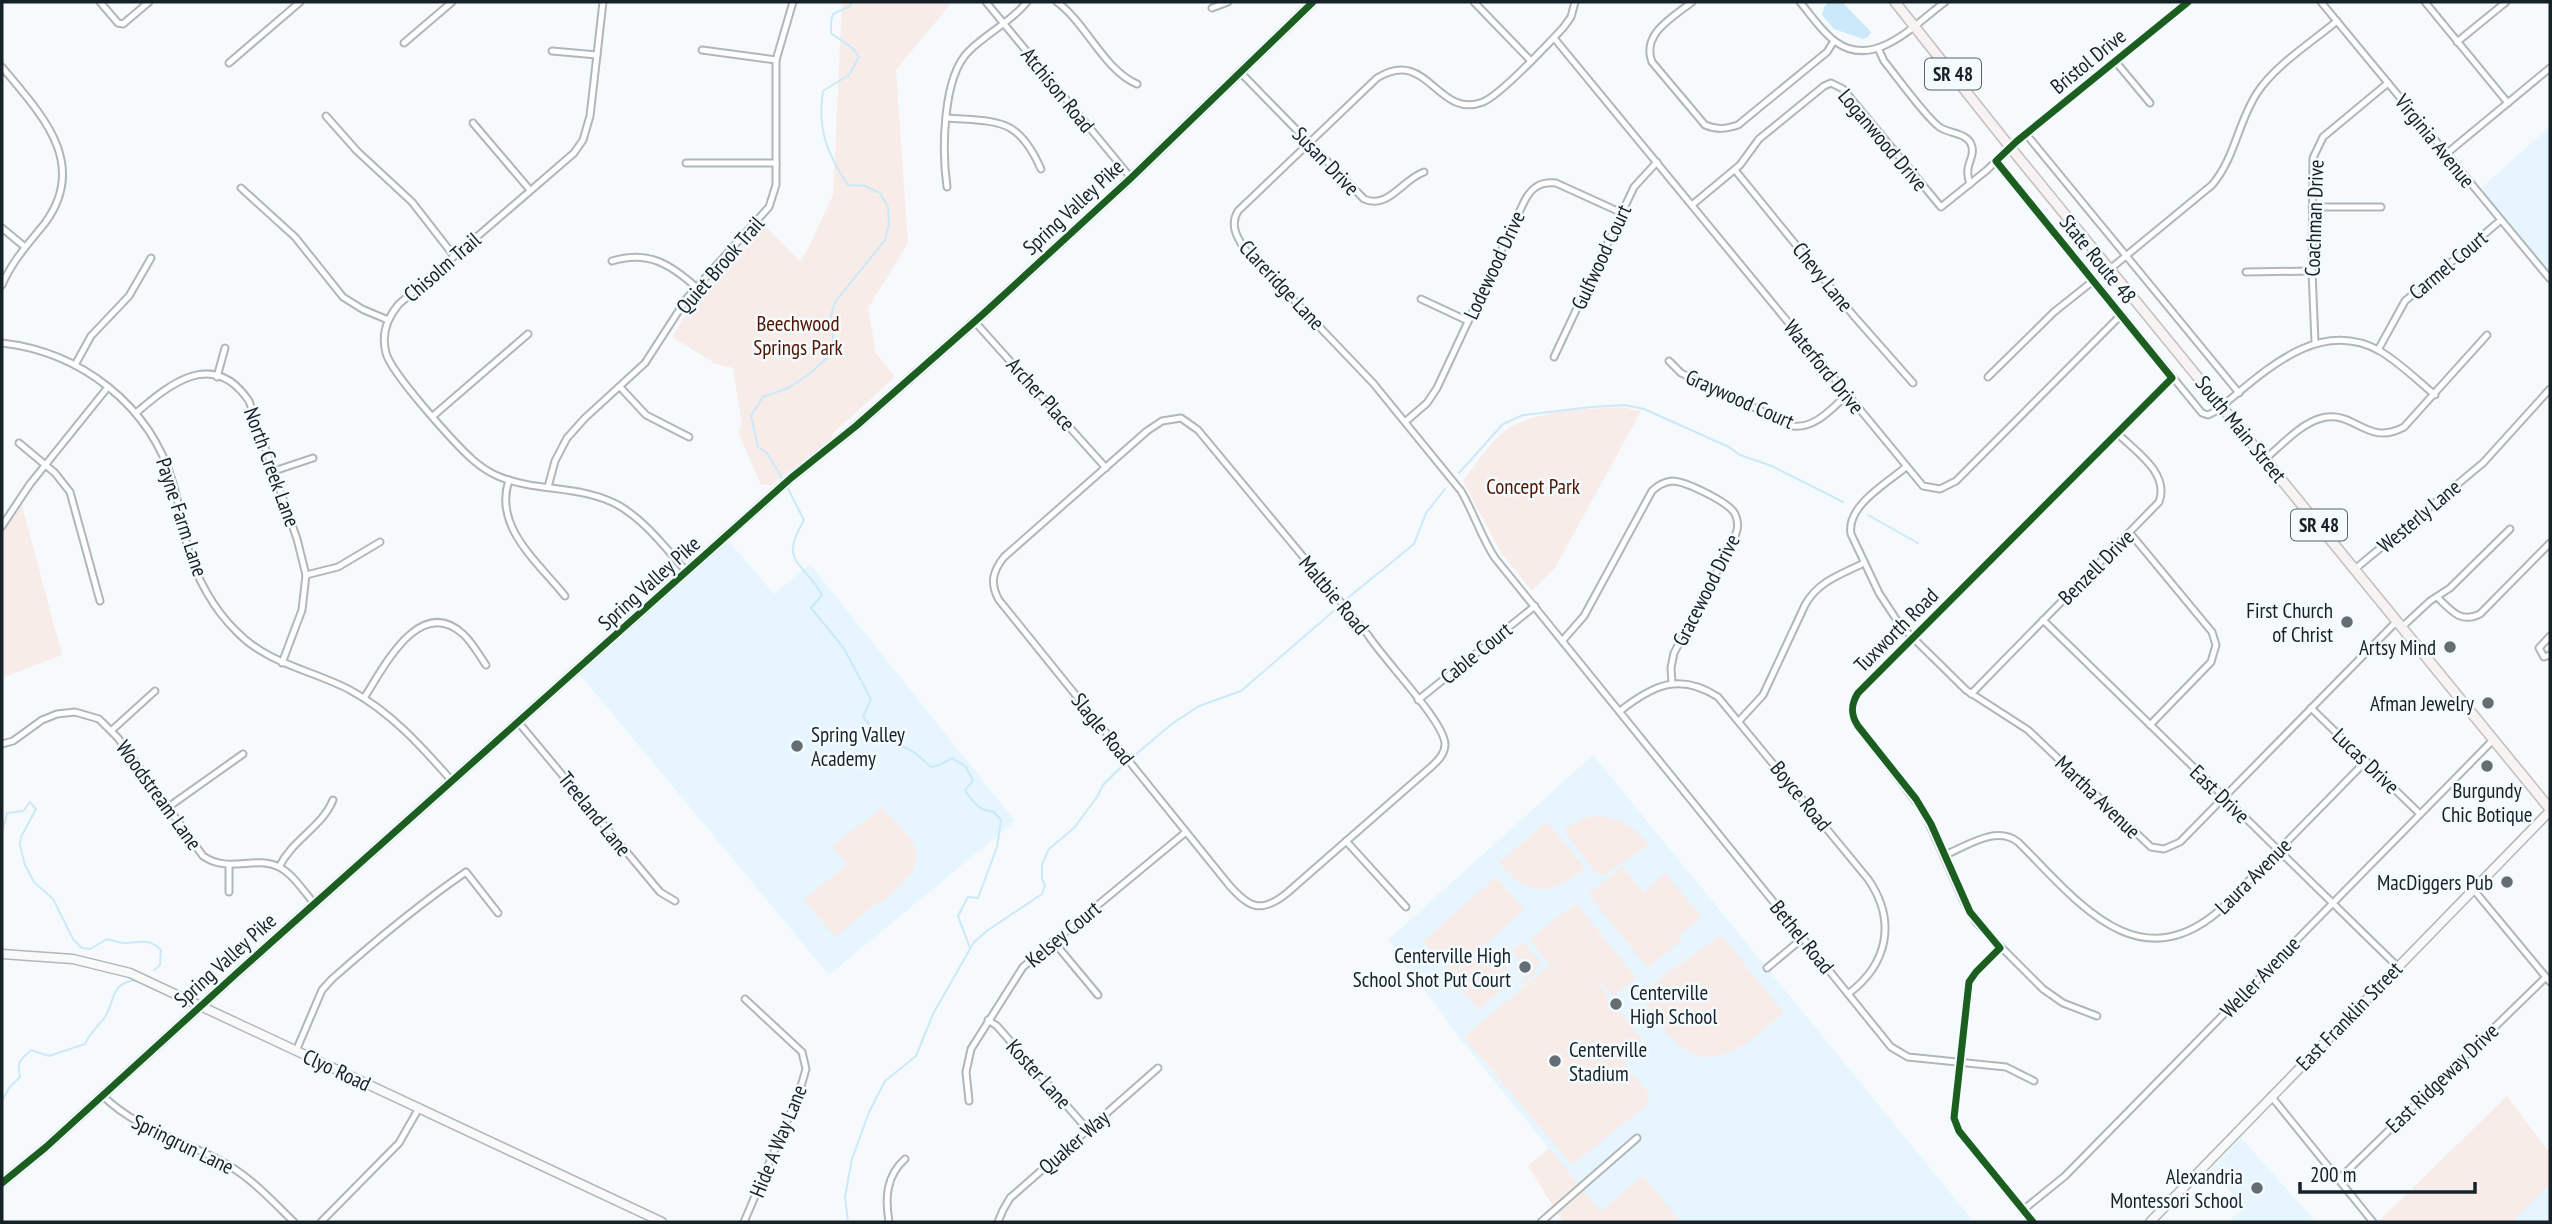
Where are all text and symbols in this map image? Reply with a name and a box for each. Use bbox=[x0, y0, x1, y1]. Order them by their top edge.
street label: Bristol Drive bbox=[2045, 22, 2131, 100]
street label: Atchison Road bbox=[1015, 42, 1101, 138]
road number: SR 48 bbox=[1925, 58, 1981, 90]
street label: Loganwood Drive bbox=[1832, 83, 1934, 197]
street label: Virginia Avenue bbox=[2388, 88, 2481, 193]
street label: Susan Drive bbox=[1287, 121, 1365, 201]
street label: Spring Valley Pike bbox=[1017, 153, 1129, 261]
street label: Coachman Drive bbox=[2298, 159, 2330, 277]
street label: Gulfwood Court bbox=[1565, 200, 1637, 314]
street label: Lodewood Drive bbox=[1457, 206, 1531, 324]
street label: State Route 48 bbox=[2054, 209, 2142, 309]
street label: Quiet Brook Trail bbox=[670, 211, 770, 319]
street label: Carmel Court bbox=[2403, 224, 2493, 306]
street label: Chisolm Trail bbox=[398, 226, 486, 308]
street label: Clareridge Lane bbox=[1233, 234, 1331, 336]
street label: Chevy Lane bbox=[1787, 237, 1859, 317]
park label: Beechwood Springs Park bbox=[753, 310, 843, 361]
street label: Waterford Drive bbox=[1778, 314, 1870, 420]
street label: Archer Place bbox=[1001, 352, 1081, 436]
street label: Graywood Court bbox=[1682, 363, 1799, 435]
street label: South Main Street bbox=[2190, 370, 2293, 488]
street label: North Creek Lane bbox=[238, 404, 306, 530]
street label: Payne Farm Lane bbox=[150, 454, 214, 580]
park label: Concept Park bbox=[1486, 473, 1580, 500]
street label: Westerly Lane bbox=[2372, 473, 2466, 559]
road number: SR 48 bbox=[2291, 510, 2347, 540]
street label: Benzell Drive bbox=[2052, 523, 2140, 611]
street label: Gracewood Drive bbox=[1666, 529, 1746, 651]
street label: Spring Valley Pike bbox=[592, 530, 706, 636]
street label: Maltbie Road bbox=[1293, 550, 1375, 640]
street label: Tuxworth Road bbox=[1848, 582, 1944, 678]
place label: First Church of Christ bbox=[2246, 597, 2333, 648]
marker: First Church of Christ bbox=[2339, 614, 2355, 630]
street label: Cable Court bbox=[1435, 616, 1517, 690]
place label: Artsy Mind bbox=[2359, 634, 2436, 661]
marker: Artsy Mind bbox=[2442, 639, 2458, 655]
street label: Slagle Road bbox=[1066, 687, 1140, 771]
place label: Afman Jewelry bbox=[2370, 690, 2474, 717]
marker: Afman Jewelry bbox=[2480, 695, 2496, 711]
place label: Spring Valley Academy bbox=[811, 721, 905, 772]
street label: Lucas Drive bbox=[2327, 722, 2405, 800]
street label: Woodstream Lane bbox=[110, 735, 208, 855]
marker: Spring Valley Academy bbox=[789, 738, 805, 754]
street label: Martha Avenue bbox=[2050, 750, 2146, 844]
street label: Boyce Road bbox=[1764, 755, 1838, 837]
marker: Burgundy Chic Botique bbox=[2479, 758, 2495, 774]
street label: East Drive bbox=[2184, 759, 2256, 829]
street label: Treeland Lane bbox=[553, 766, 637, 862]
place label: Burgundy Chic Botique bbox=[2441, 777, 2533, 828]
street label: Laura Avenue bbox=[2209, 832, 2297, 920]
place label: MacDiggers Pub bbox=[2377, 869, 2493, 896]
marker: MacDiggers Pub bbox=[2499, 874, 2515, 890]
street label: Kelsey Court bbox=[1020, 895, 1106, 973]
street label: Bethel Road bbox=[1764, 895, 1840, 979]
street label: Spring Valley Pike bbox=[168, 907, 282, 1013]
street label: Weller Avenue bbox=[2214, 930, 2306, 1024]
place label: Centerville High School Shot Put Court bbox=[1353, 942, 1511, 993]
street label: East Franklin Street bbox=[2290, 956, 2408, 1076]
marker: Centerville High School Shot Put Court bbox=[1517, 959, 1533, 975]
place label: Centerville High School bbox=[1630, 979, 1717, 1030]
marker: Centerville High School bbox=[1608, 996, 1624, 1012]
street label: East Ridgeway Drive bbox=[2380, 1017, 2504, 1139]
street label: Koster Lane bbox=[1001, 1033, 1077, 1115]
place label: Centerville Stadium bbox=[1569, 1036, 1647, 1087]
street label: Clyo Road bbox=[299, 1043, 375, 1097]
marker: Centerville Stadium bbox=[1547, 1053, 1563, 1069]
street label: Hide A Way Lane bbox=[743, 1081, 813, 1201]
street label: Quaker Way bbox=[1033, 1104, 1115, 1180]
street label: Springrun Lane bbox=[128, 1108, 238, 1180]
scale bar bbox=[2300, 1150, 2475, 1194]
text: 200 m bbox=[2310, 1161, 2356, 1188]
place label: Alexandria Montessori School bbox=[2110, 1163, 2243, 1214]
marker: Alexandria Montessori School bbox=[2249, 1180, 2265, 1196]

